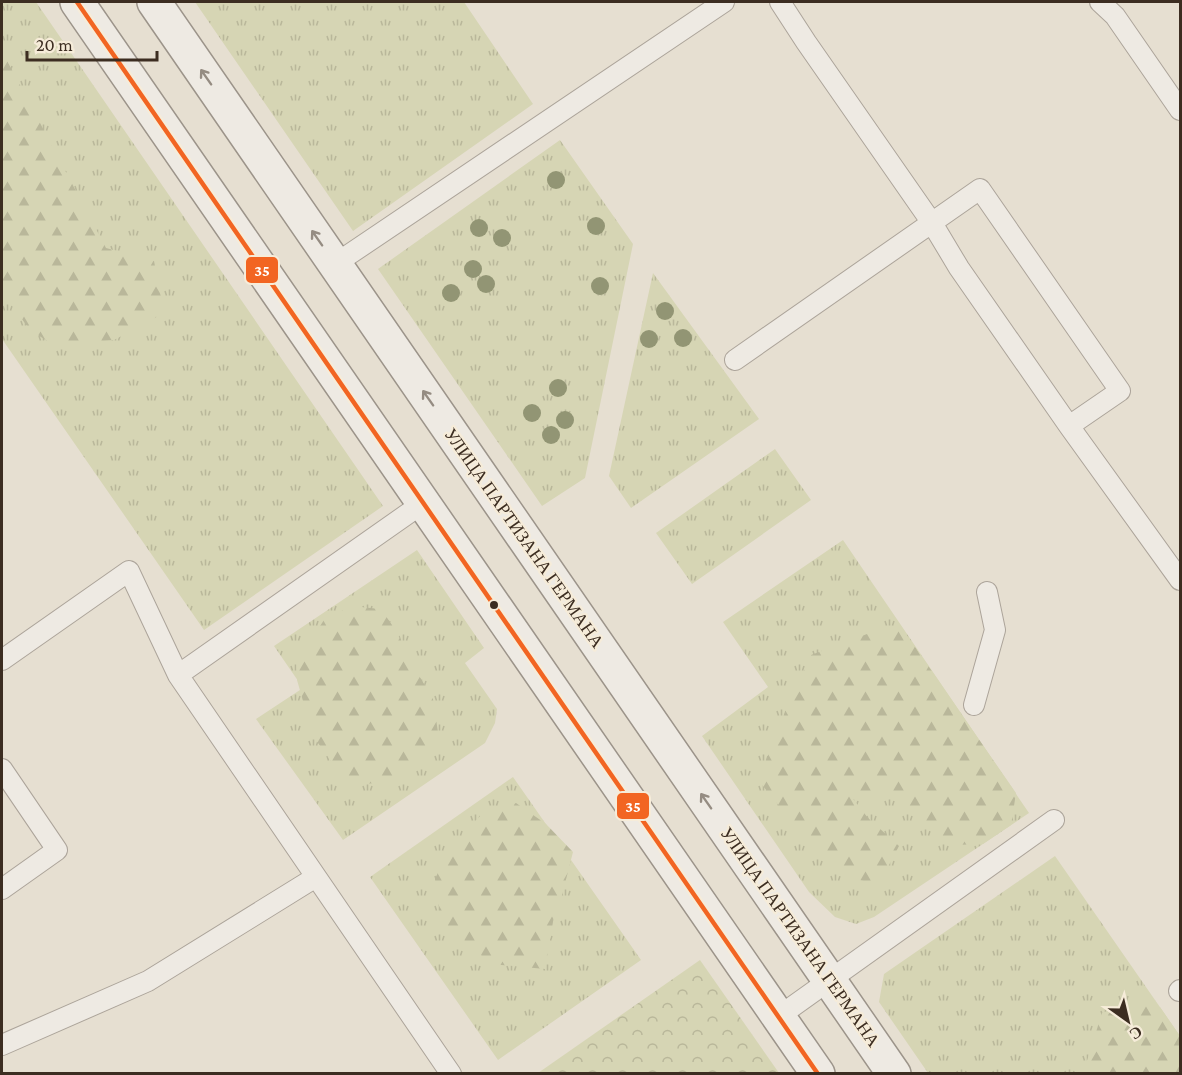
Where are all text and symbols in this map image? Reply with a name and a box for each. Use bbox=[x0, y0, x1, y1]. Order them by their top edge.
scale bar bbox=[27, 24, 158, 62]
text: 20 m bbox=[36, 35, 73, 55]
one-way arrow bbox=[200, 70, 212, 86]
one-way arrow bbox=[311, 230, 323, 246]
line badge: 35 bbox=[245, 256, 279, 284]
text: 35 bbox=[254, 262, 270, 279]
one-way arrow bbox=[422, 391, 434, 407]
street label: УЛИЦА ПАРТИЗАНА ГЕРМАНА bbox=[440, 424, 608, 652]
unlabelled marker bbox=[488, 599, 500, 611]
line badge: 35 bbox=[616, 792, 650, 820]
one-way arrow bbox=[700, 793, 712, 809]
text: 35 bbox=[625, 798, 641, 815]
street label: УЛИЦА ПАРТИЗАНА ГЕРМАНА bbox=[716, 823, 884, 1051]
north arrow bbox=[1098, 991, 1158, 1051]
text: С bbox=[1127, 1023, 1146, 1043]

